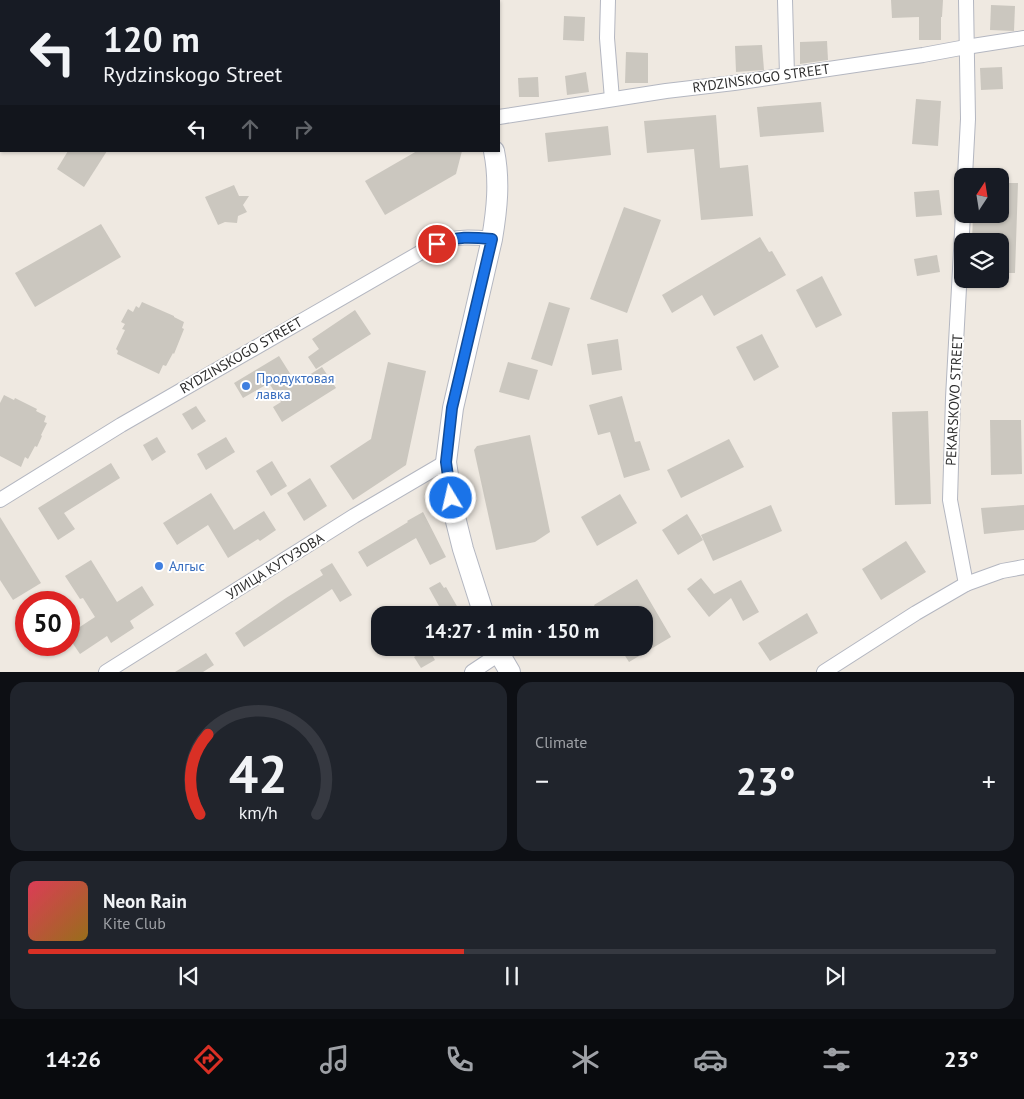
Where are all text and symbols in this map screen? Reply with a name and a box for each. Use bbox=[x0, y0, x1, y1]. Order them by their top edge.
text: 120 m bbox=[103, 16, 200, 62]
icon: left bbox=[20, 20, 85, 85]
street label: RYDZINSKOGO STREET bbox=[691, 59, 831, 97]
text: Rydzinskogo Street bbox=[103, 60, 282, 88]
icon: left bbox=[183, 115, 211, 143]
icon: ahead bbox=[236, 115, 264, 143]
icon: right bbox=[289, 115, 317, 143]
north arrow bbox=[954, 168, 1009, 222]
map controls bbox=[954, 168, 1009, 288]
pin bbox=[416, 223, 458, 265]
icon: arrive bbox=[423, 230, 451, 258]
button: layers bbox=[954, 233, 1009, 288]
street label: RYDZINSKOGO STREET bbox=[177, 313, 306, 397]
street label: PEKARSKOVO STREET bbox=[942, 334, 966, 466]
place label: Продуктовая лавка bbox=[255, 369, 334, 403]
marker: Продуктовая лавка bbox=[240, 380, 252, 392]
position arrow bbox=[424, 471, 476, 523]
street label: УЛИЦА КУТУЗОВА bbox=[223, 528, 328, 603]
place label: Алгыс bbox=[169, 557, 205, 575]
marker: Алгыс bbox=[153, 560, 165, 572]
speed limit sign: 50 bbox=[15, 591, 80, 656]
text: 14:27 · 1 min · 150 m bbox=[425, 619, 599, 643]
text: Climate bbox=[535, 732, 587, 752]
text: 42 bbox=[229, 740, 288, 807]
text: 23° bbox=[736, 756, 795, 805]
text: − bbox=[535, 762, 549, 799]
text: + bbox=[982, 762, 996, 799]
text: km/h bbox=[239, 801, 278, 824]
text: Neon Rain bbox=[103, 889, 187, 913]
text: Kite Club bbox=[103, 913, 166, 933]
icon: previous bbox=[175, 962, 203, 990]
icon: pause bbox=[498, 962, 526, 990]
icon: next bbox=[821, 962, 849, 990]
icon: directions bbox=[191, 1042, 226, 1077]
icon: music bbox=[317, 1042, 352, 1077]
icon: phone bbox=[442, 1042, 477, 1077]
icon: climate bbox=[568, 1042, 603, 1077]
icon: car bbox=[693, 1042, 728, 1077]
icon: filters bbox=[819, 1042, 854, 1077]
text: 14:26 bbox=[45, 1045, 101, 1073]
text: 23° bbox=[944, 1045, 979, 1073]

